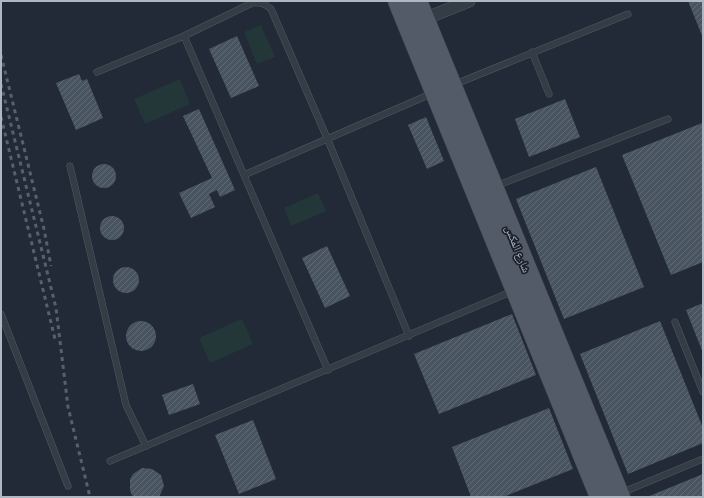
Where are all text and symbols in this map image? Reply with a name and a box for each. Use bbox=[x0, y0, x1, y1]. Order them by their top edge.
street label: شارع المكس bbox=[502, 223, 535, 275]

